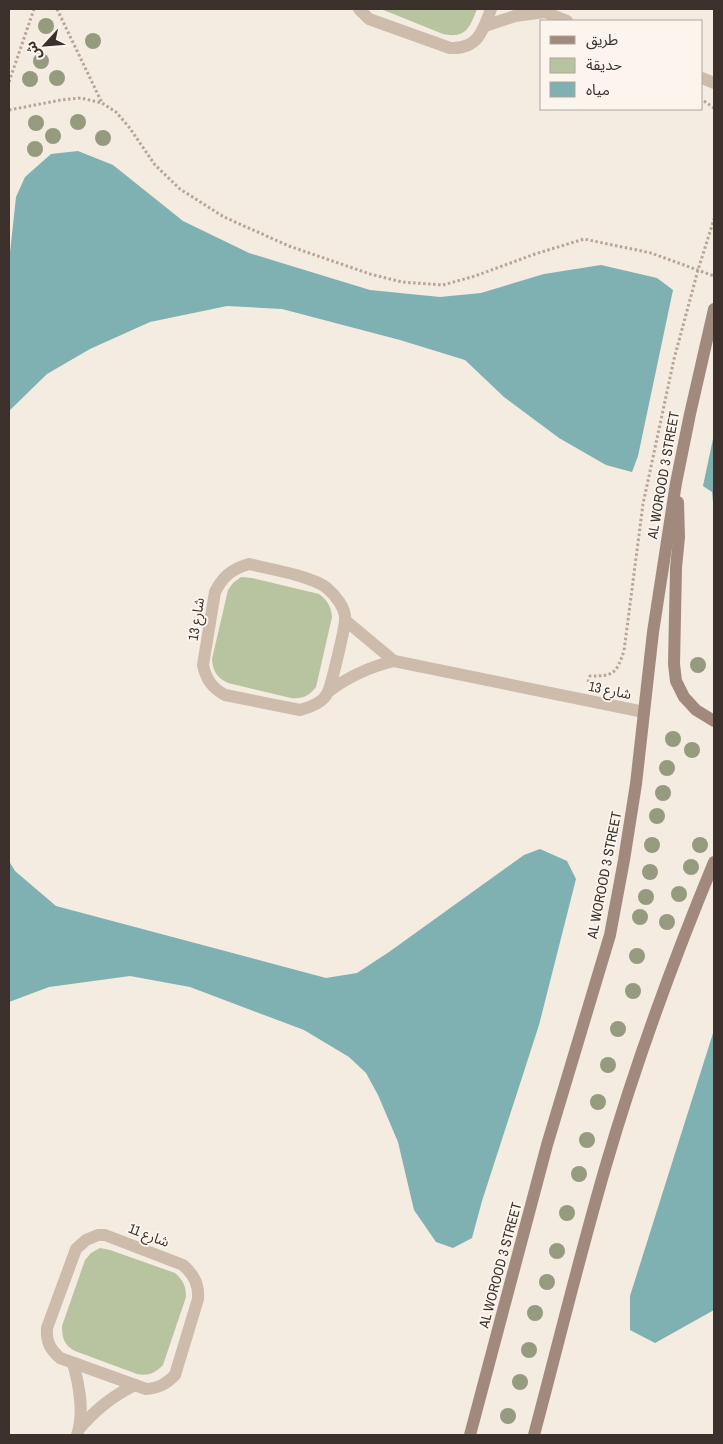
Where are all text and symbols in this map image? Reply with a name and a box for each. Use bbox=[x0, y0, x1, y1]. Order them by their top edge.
north arrow bbox=[20, 20, 70, 70]
legend bbox=[540, 20, 703, 110]
text: طريق bbox=[586, 29, 618, 50]
text: ش bbox=[21, 38, 46, 63]
text: حديقة bbox=[586, 54, 622, 75]
text: مياه bbox=[586, 79, 610, 100]
street label: AL WOROOD 3 STREET bbox=[643, 410, 683, 541]
street label: شارع 13 bbox=[184, 596, 210, 642]
street label: شارع 13 bbox=[587, 677, 633, 705]
street label: AL WOROOD 3 STREET bbox=[583, 810, 625, 941]
street label: AL WOROOD 3 STREET bbox=[474, 1200, 525, 1331]
street label: شارع 11 bbox=[125, 1219, 172, 1253]

